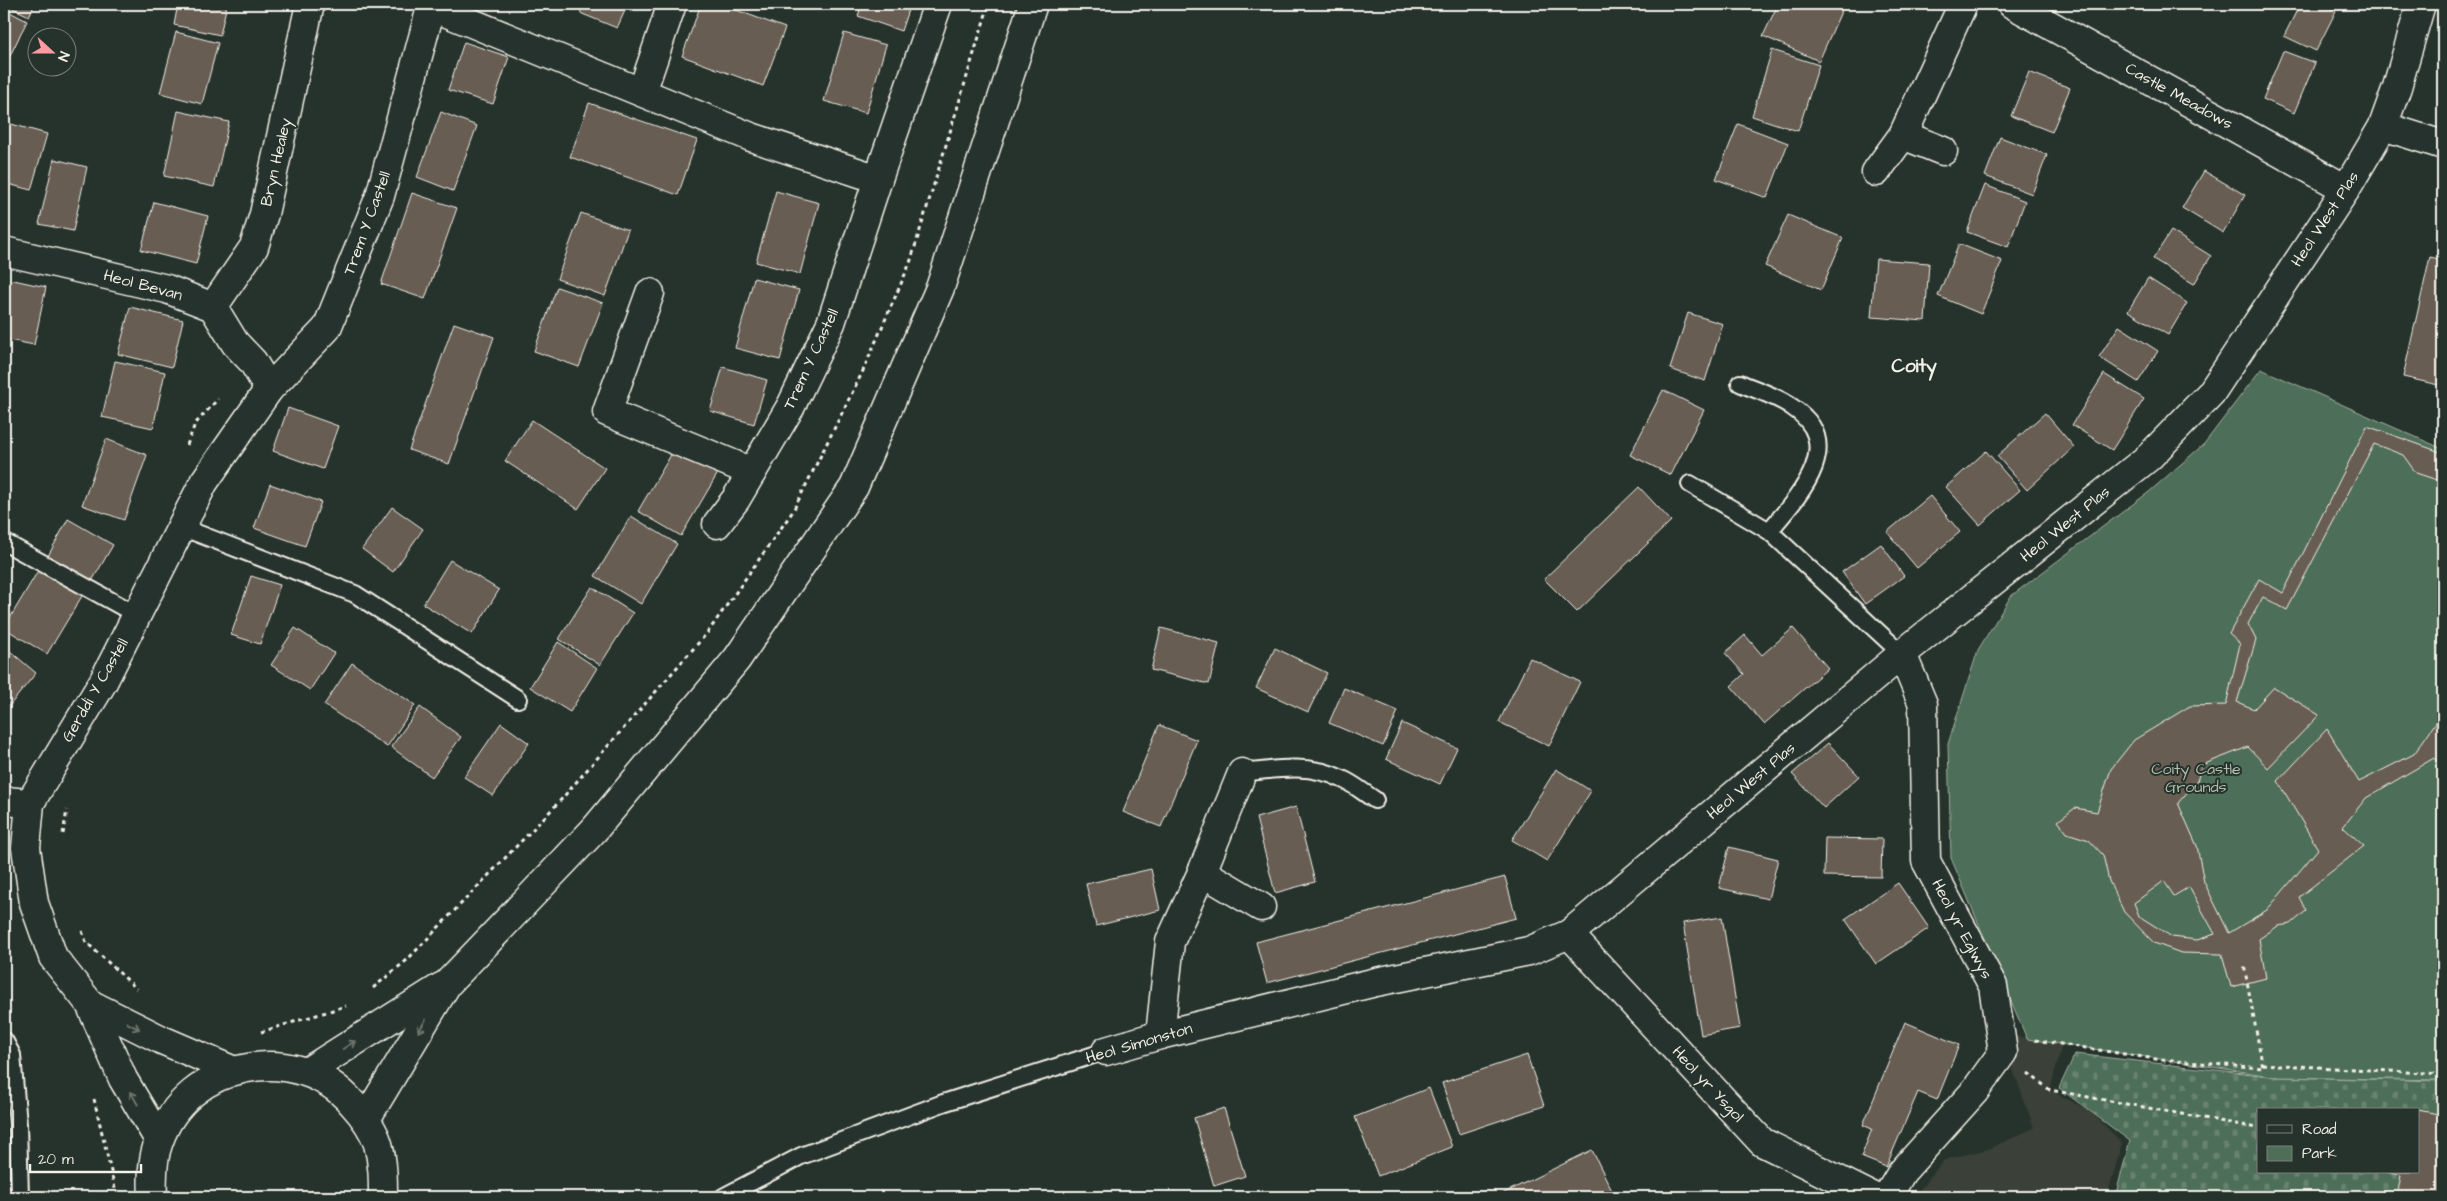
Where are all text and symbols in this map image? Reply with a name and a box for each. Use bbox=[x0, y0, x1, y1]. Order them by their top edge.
north arrow bbox=[28, 28, 78, 78]
text: N bbox=[52, 49, 74, 64]
street label: Castle Meadows bbox=[2121, 57, 2237, 135]
street label: Bryn Healey bbox=[255, 116, 298, 208]
street label: Heol West Plas bbox=[2286, 167, 2364, 271]
street label: Trem Y Castell bbox=[338, 168, 396, 278]
street label: Heol Bevan bbox=[101, 264, 185, 306]
street label: Trem Y Castell bbox=[778, 305, 844, 413]
district label: Coity bbox=[1891, 353, 1937, 381]
street label: Heol West Plas bbox=[2015, 481, 2115, 567]
street label: Gerddi Y Castell bbox=[56, 634, 134, 746]
street label: Heol West Plas bbox=[1702, 737, 1800, 825]
park label: Coity Castle Grounds bbox=[2151, 758, 2241, 798]
street label: Heol yr Eglwys bbox=[1926, 875, 1998, 983]
street label: Heol Simonston bbox=[1083, 1017, 1195, 1069]
one-way arrow bbox=[416, 1018, 426, 1032]
one-way arrow bbox=[125, 1022, 140, 1031]
one-way arrow bbox=[342, 1040, 356, 1051]
street label: Heol yr Ysgol bbox=[1666, 1041, 1749, 1128]
one-way arrow bbox=[129, 1091, 139, 1106]
legend bbox=[2257, 1108, 2420, 1174]
text: Road bbox=[2302, 1119, 2337, 1140]
scale bar bbox=[30, 1141, 141, 1173]
text: Park bbox=[2302, 1143, 2337, 1164]
text: 20 m bbox=[38, 1149, 74, 1170]

